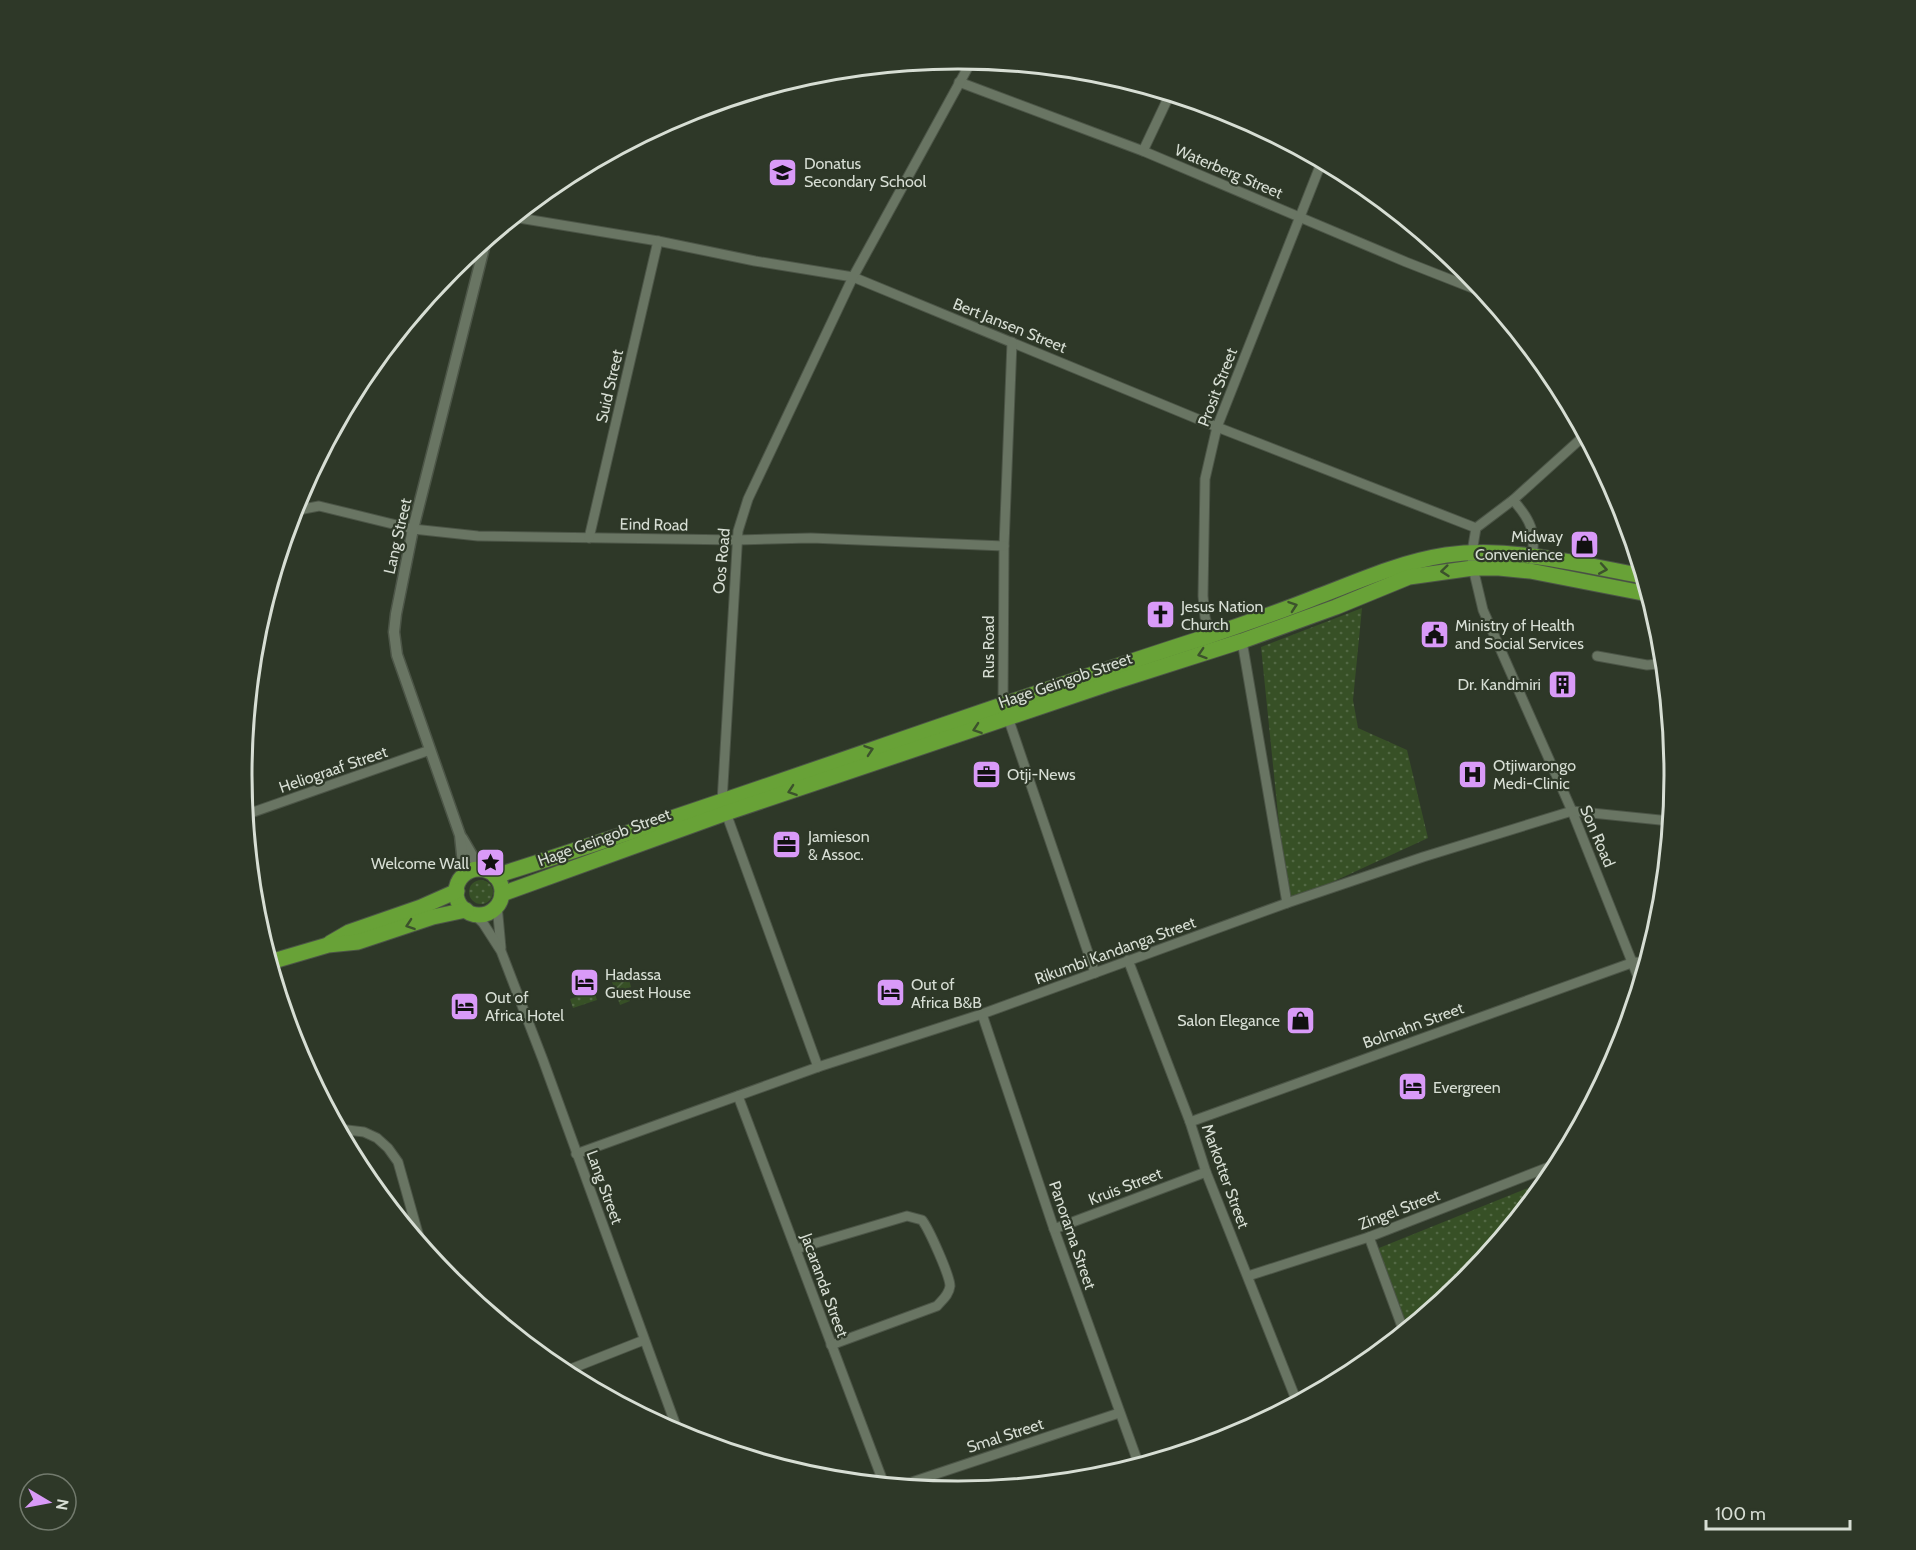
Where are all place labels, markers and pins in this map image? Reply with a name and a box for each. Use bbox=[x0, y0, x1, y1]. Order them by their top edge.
place label: Donatus Secondary School bbox=[804, 154, 927, 191]
school or university icon: Donatus Secondary School bbox=[767, 156, 799, 188]
place label: Midway Convenience bbox=[1475, 527, 1563, 564]
shop icon: Midway Convenience bbox=[1568, 529, 1600, 561]
place label: Jesus Nation Church bbox=[1180, 597, 1263, 634]
church icon: Jesus Nation Church bbox=[1144, 599, 1176, 631]
place label: Ministry of Health and Social Services bbox=[1455, 616, 1584, 653]
public building icon: Ministry of Health and Social Services bbox=[1418, 618, 1450, 650]
building icon: Dr. Kandmiri bbox=[1546, 668, 1578, 700]
place label: Dr. Kandmiri bbox=[1458, 675, 1541, 694]
place label: Otjiwarongo Medi-Clinic bbox=[1493, 756, 1576, 793]
office icon: Otji-News bbox=[970, 758, 1002, 790]
hospital icon: Otjiwarongo Medi-Clinic bbox=[1456, 758, 1488, 790]
place label: Otji-News bbox=[1007, 765, 1076, 784]
place label: Jamieson & Assoc. bbox=[807, 827, 870, 864]
office icon: Jamieson & Assoc. bbox=[771, 829, 803, 861]
place icon: Welcome Wall bbox=[474, 847, 506, 879]
place label: Welcome Wall bbox=[371, 854, 469, 873]
place label: Hadassa Guest House bbox=[605, 965, 691, 1002]
hotel icon: Hadassa Guest House bbox=[568, 967, 600, 999]
place label: Out of Africa B&B bbox=[911, 975, 982, 1012]
hotel icon: Out of Africa B&B bbox=[874, 977, 906, 1009]
place label: Out of Africa Hotel bbox=[485, 988, 564, 1025]
hotel icon: Out of Africa Hotel bbox=[448, 990, 480, 1022]
shop icon: Salon Elegance bbox=[1285, 1004, 1317, 1036]
place label: Salon Elegance bbox=[1177, 1011, 1280, 1030]
hotel icon: Evergreen bbox=[1396, 1071, 1428, 1103]
place label: Evergreen bbox=[1433, 1078, 1501, 1097]

